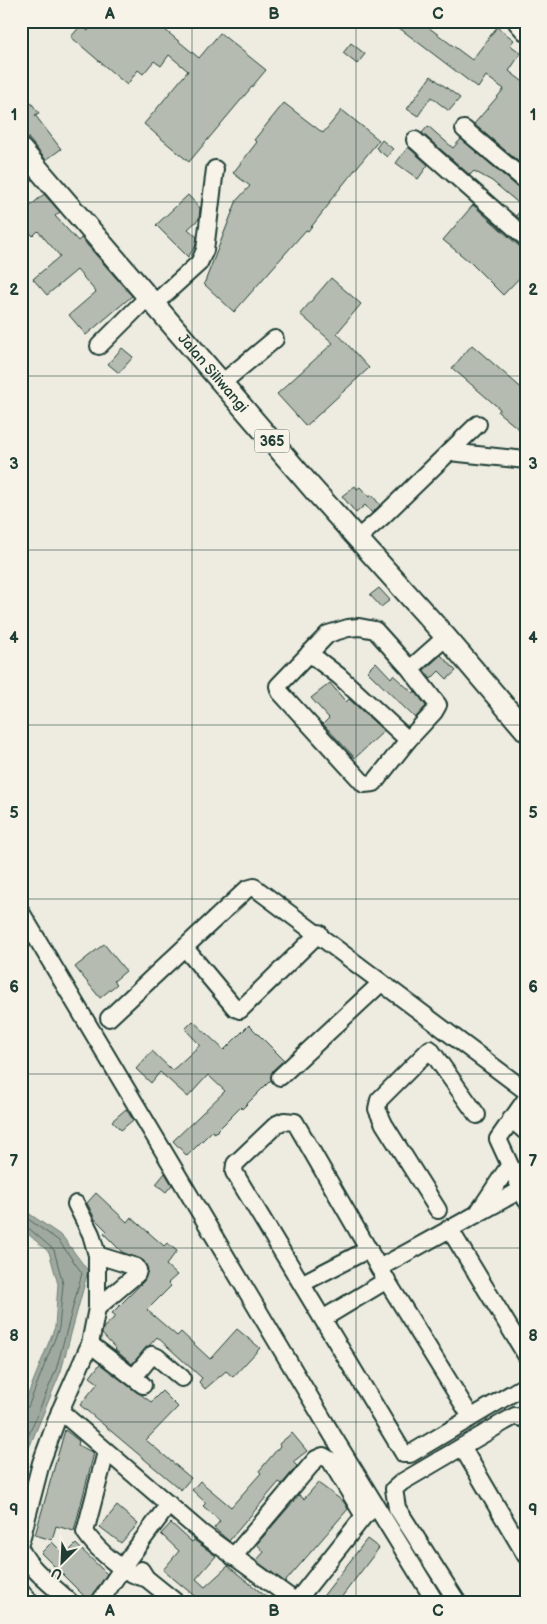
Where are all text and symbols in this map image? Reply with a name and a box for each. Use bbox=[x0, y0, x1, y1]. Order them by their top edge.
text: A bbox=[104, 5, 115, 24]
text: B bbox=[268, 5, 280, 24]
text: C bbox=[432, 5, 444, 24]
text: 1 bbox=[11, 106, 17, 125]
text: 1 bbox=[530, 106, 536, 125]
text: 2 bbox=[9, 281, 19, 300]
text: 2 bbox=[528, 281, 538, 300]
street label: Jalan Siliwangi bbox=[174, 329, 253, 416]
road number: 365 bbox=[254, 430, 290, 452]
text: 3 bbox=[9, 455, 19, 474]
text: 3 bbox=[528, 455, 538, 474]
text: 4 bbox=[9, 629, 19, 648]
text: 4 bbox=[528, 629, 538, 648]
text: 5 bbox=[9, 804, 19, 823]
text: 5 bbox=[528, 804, 538, 823]
text: 6 bbox=[9, 978, 19, 997]
text: 6 bbox=[528, 978, 538, 997]
text: 7 bbox=[10, 1152, 19, 1171]
text: 7 bbox=[529, 1152, 538, 1171]
text: 8 bbox=[9, 1327, 19, 1346]
text: 8 bbox=[528, 1327, 538, 1346]
text: 9 bbox=[9, 1501, 19, 1520]
text: 9 bbox=[528, 1501, 538, 1520]
north arrow bbox=[38, 1536, 88, 1586]
text: U bbox=[49, 1564, 65, 1583]
text: A bbox=[104, 1602, 115, 1621]
text: B bbox=[268, 1602, 280, 1621]
text: C bbox=[432, 1602, 444, 1621]

